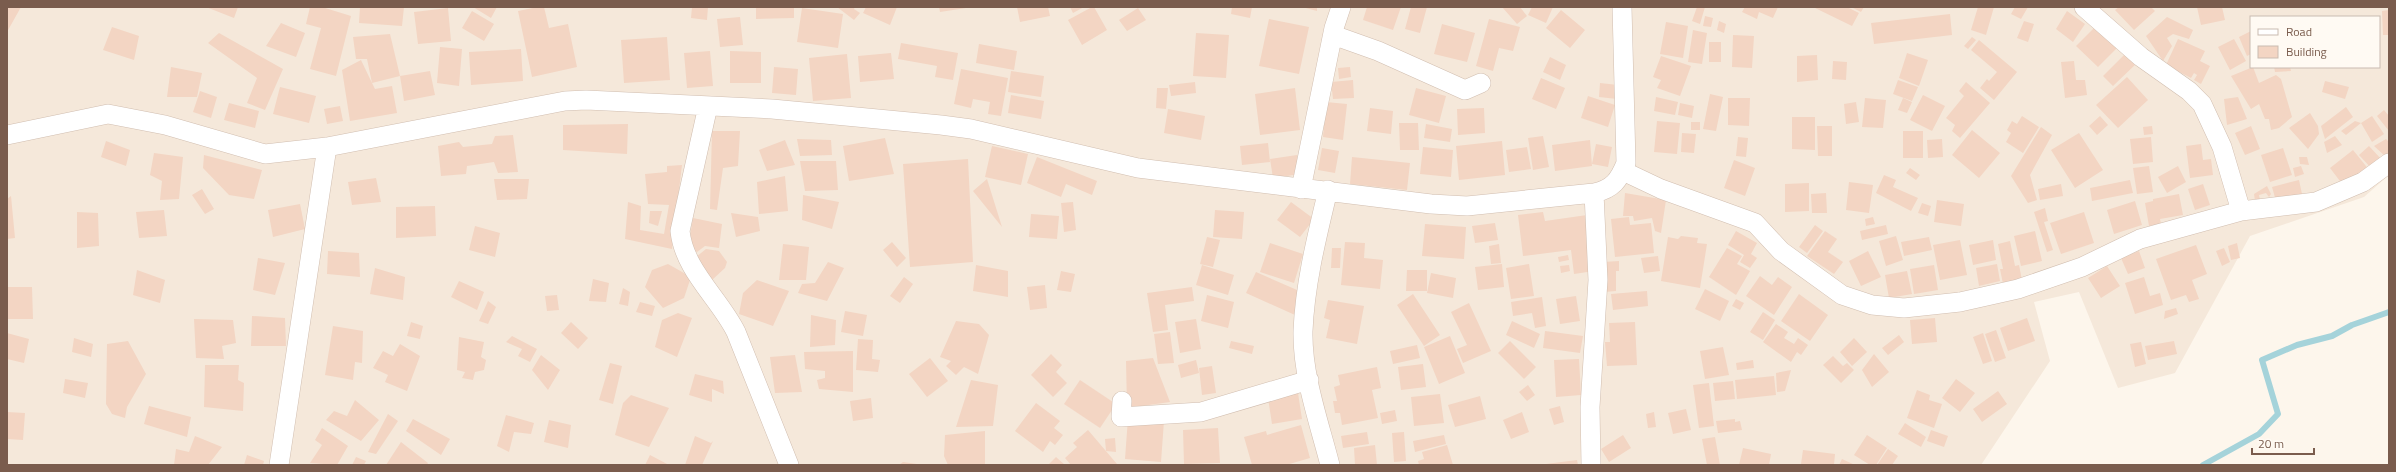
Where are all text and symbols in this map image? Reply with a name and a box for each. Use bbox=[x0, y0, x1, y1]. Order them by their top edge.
legend bbox=[2250, 16, 2380, 68]
text: Road bbox=[2286, 22, 2312, 41]
text: Building bbox=[2286, 42, 2327, 61]
scale bar bbox=[2252, 430, 2314, 456]
text: 20 m bbox=[2258, 434, 2284, 453]

